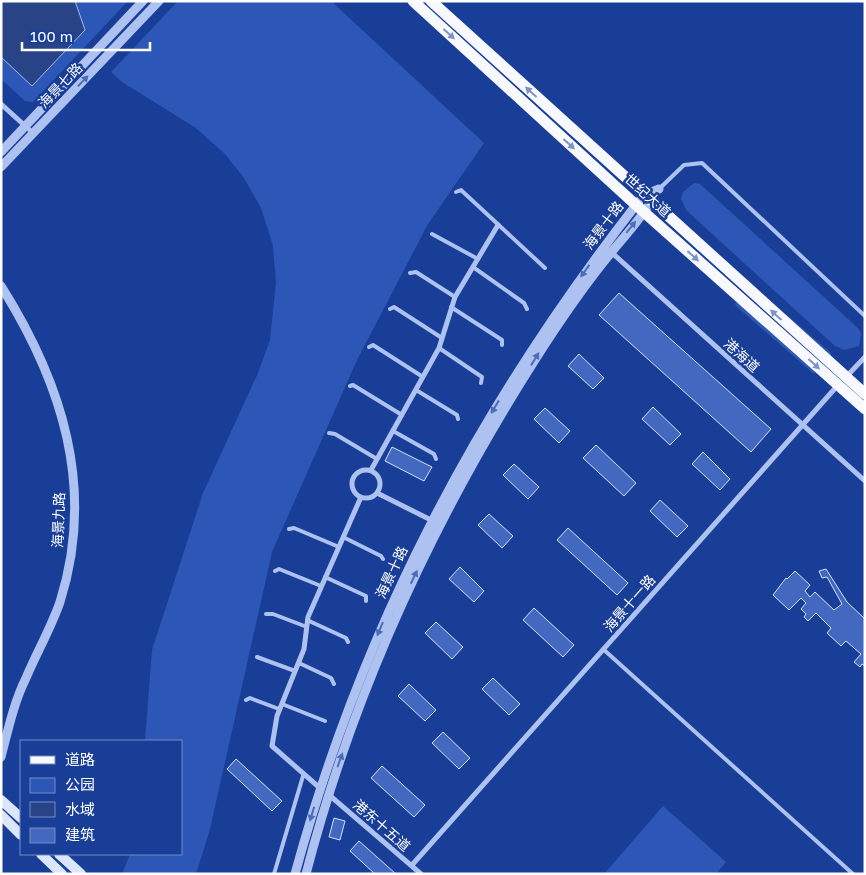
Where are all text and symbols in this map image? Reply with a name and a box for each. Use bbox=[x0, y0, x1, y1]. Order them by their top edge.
scale bar bbox=[22, 20, 150, 52]
text: 100 m bbox=[30, 27, 73, 45]
one-way arrow bbox=[443, 28, 455, 40]
street label: 海景七路 bbox=[34, 59, 86, 111]
one-way arrow bbox=[77, 75, 89, 87]
one-way arrow bbox=[525, 86, 537, 98]
one-way arrow bbox=[563, 138, 575, 150]
street label: 世纪大道 bbox=[622, 170, 674, 220]
street label: 海景十路 bbox=[579, 198, 627, 252]
one-way arrow bbox=[625, 221, 636, 234]
one-way arrow bbox=[687, 250, 699, 262]
one-way arrow bbox=[580, 265, 590, 278]
one-way arrow bbox=[771, 309, 783, 321]
street label: 港海道 bbox=[721, 335, 763, 375]
one-way arrow bbox=[531, 352, 540, 365]
one-way arrow bbox=[808, 358, 820, 370]
one-way arrow bbox=[491, 400, 500, 413]
street label: 海景九路 bbox=[49, 492, 67, 548]
street label: 海景十路 bbox=[371, 543, 411, 601]
one-way arrow bbox=[410, 570, 418, 584]
street label: 海景十一路 bbox=[600, 571, 658, 635]
one-way arrow bbox=[376, 622, 384, 636]
legend bbox=[20, 740, 182, 855]
text: 道路 bbox=[65, 750, 95, 768]
one-way arrow bbox=[336, 752, 344, 767]
text: 公园 bbox=[65, 775, 95, 793]
street label: 港东十五道 bbox=[350, 796, 414, 854]
text: 水域 bbox=[65, 800, 95, 818]
one-way arrow bbox=[308, 807, 316, 822]
text: 建筑 bbox=[65, 825, 95, 843]

